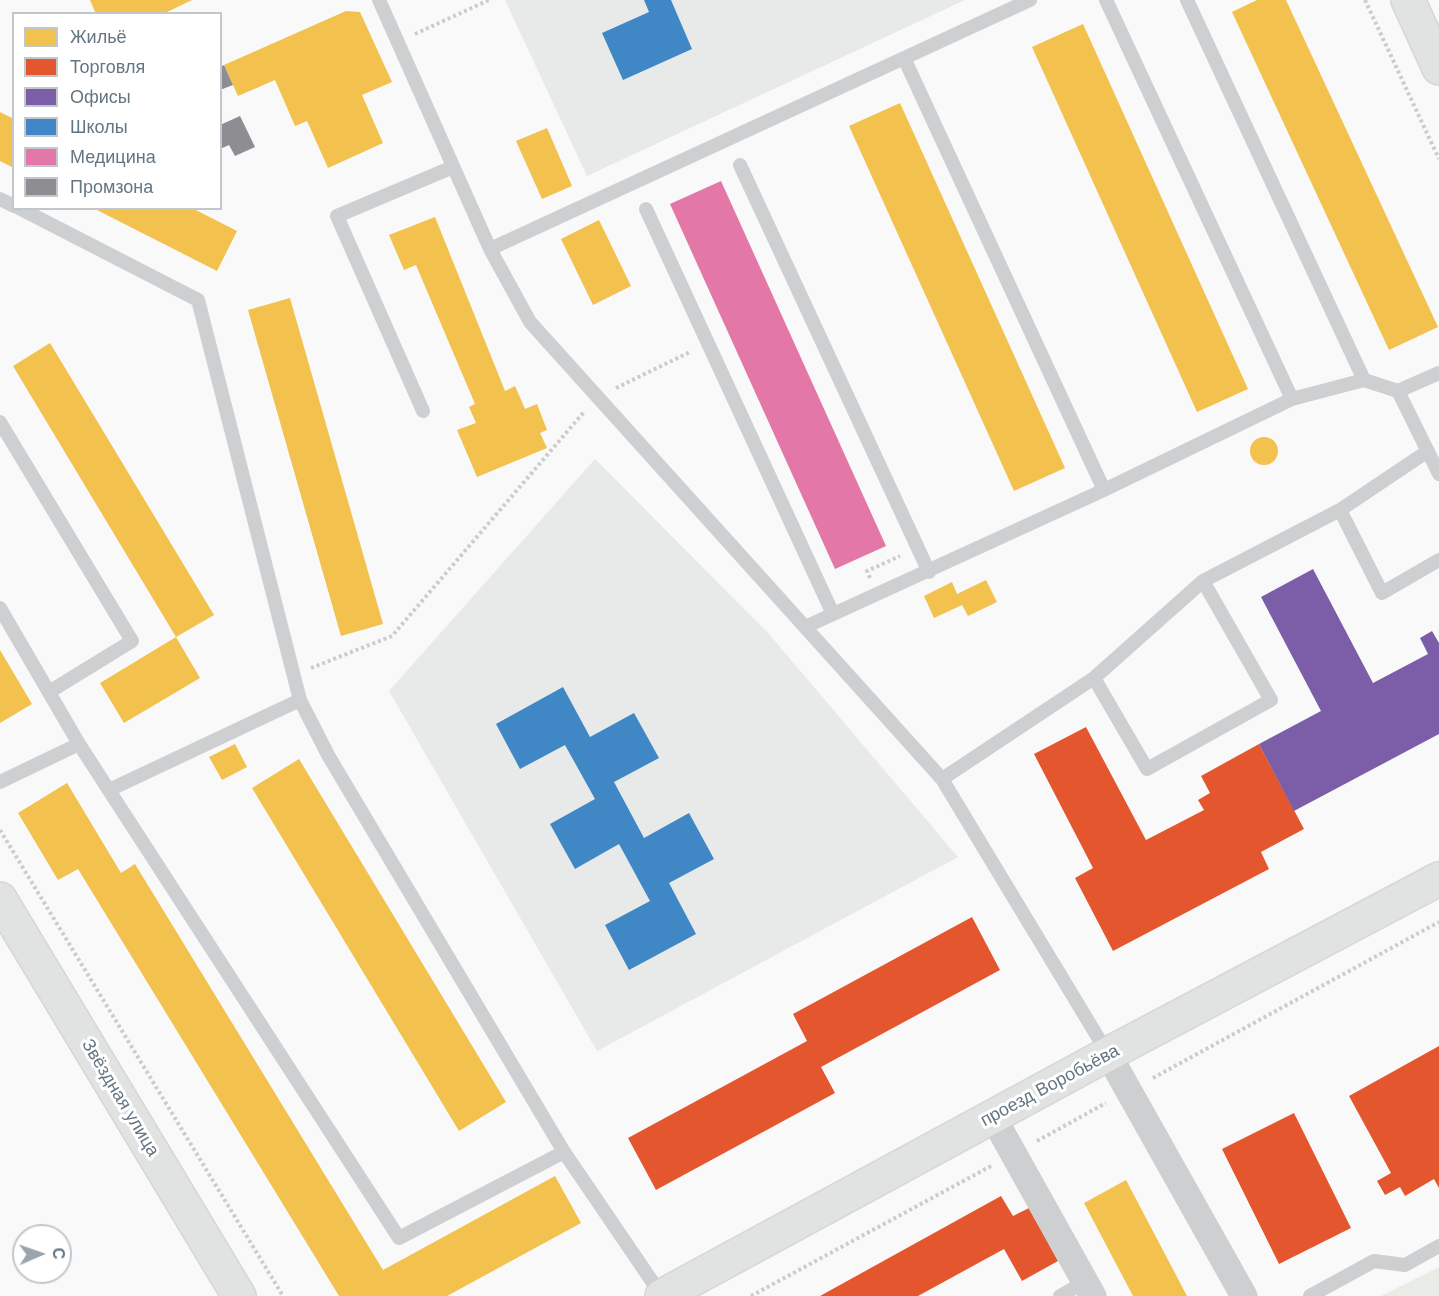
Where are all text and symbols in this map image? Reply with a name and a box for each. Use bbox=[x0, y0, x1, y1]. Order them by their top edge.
legend bbox=[12, 12, 222, 210]
text: Жильё bbox=[70, 27, 127, 47]
text: Торговля bbox=[70, 57, 145, 77]
text: Офисы bbox=[70, 87, 131, 107]
text: Школы bbox=[70, 117, 128, 137]
text: Медицина bbox=[70, 147, 156, 167]
text: Промзона bbox=[70, 177, 153, 197]
street label: Звёздная улица bbox=[76, 1035, 164, 1161]
street label: проезд Воробьёва bbox=[977, 1040, 1123, 1132]
north arrow bbox=[12, 1224, 72, 1284]
text: С bbox=[50, 1247, 67, 1259]

